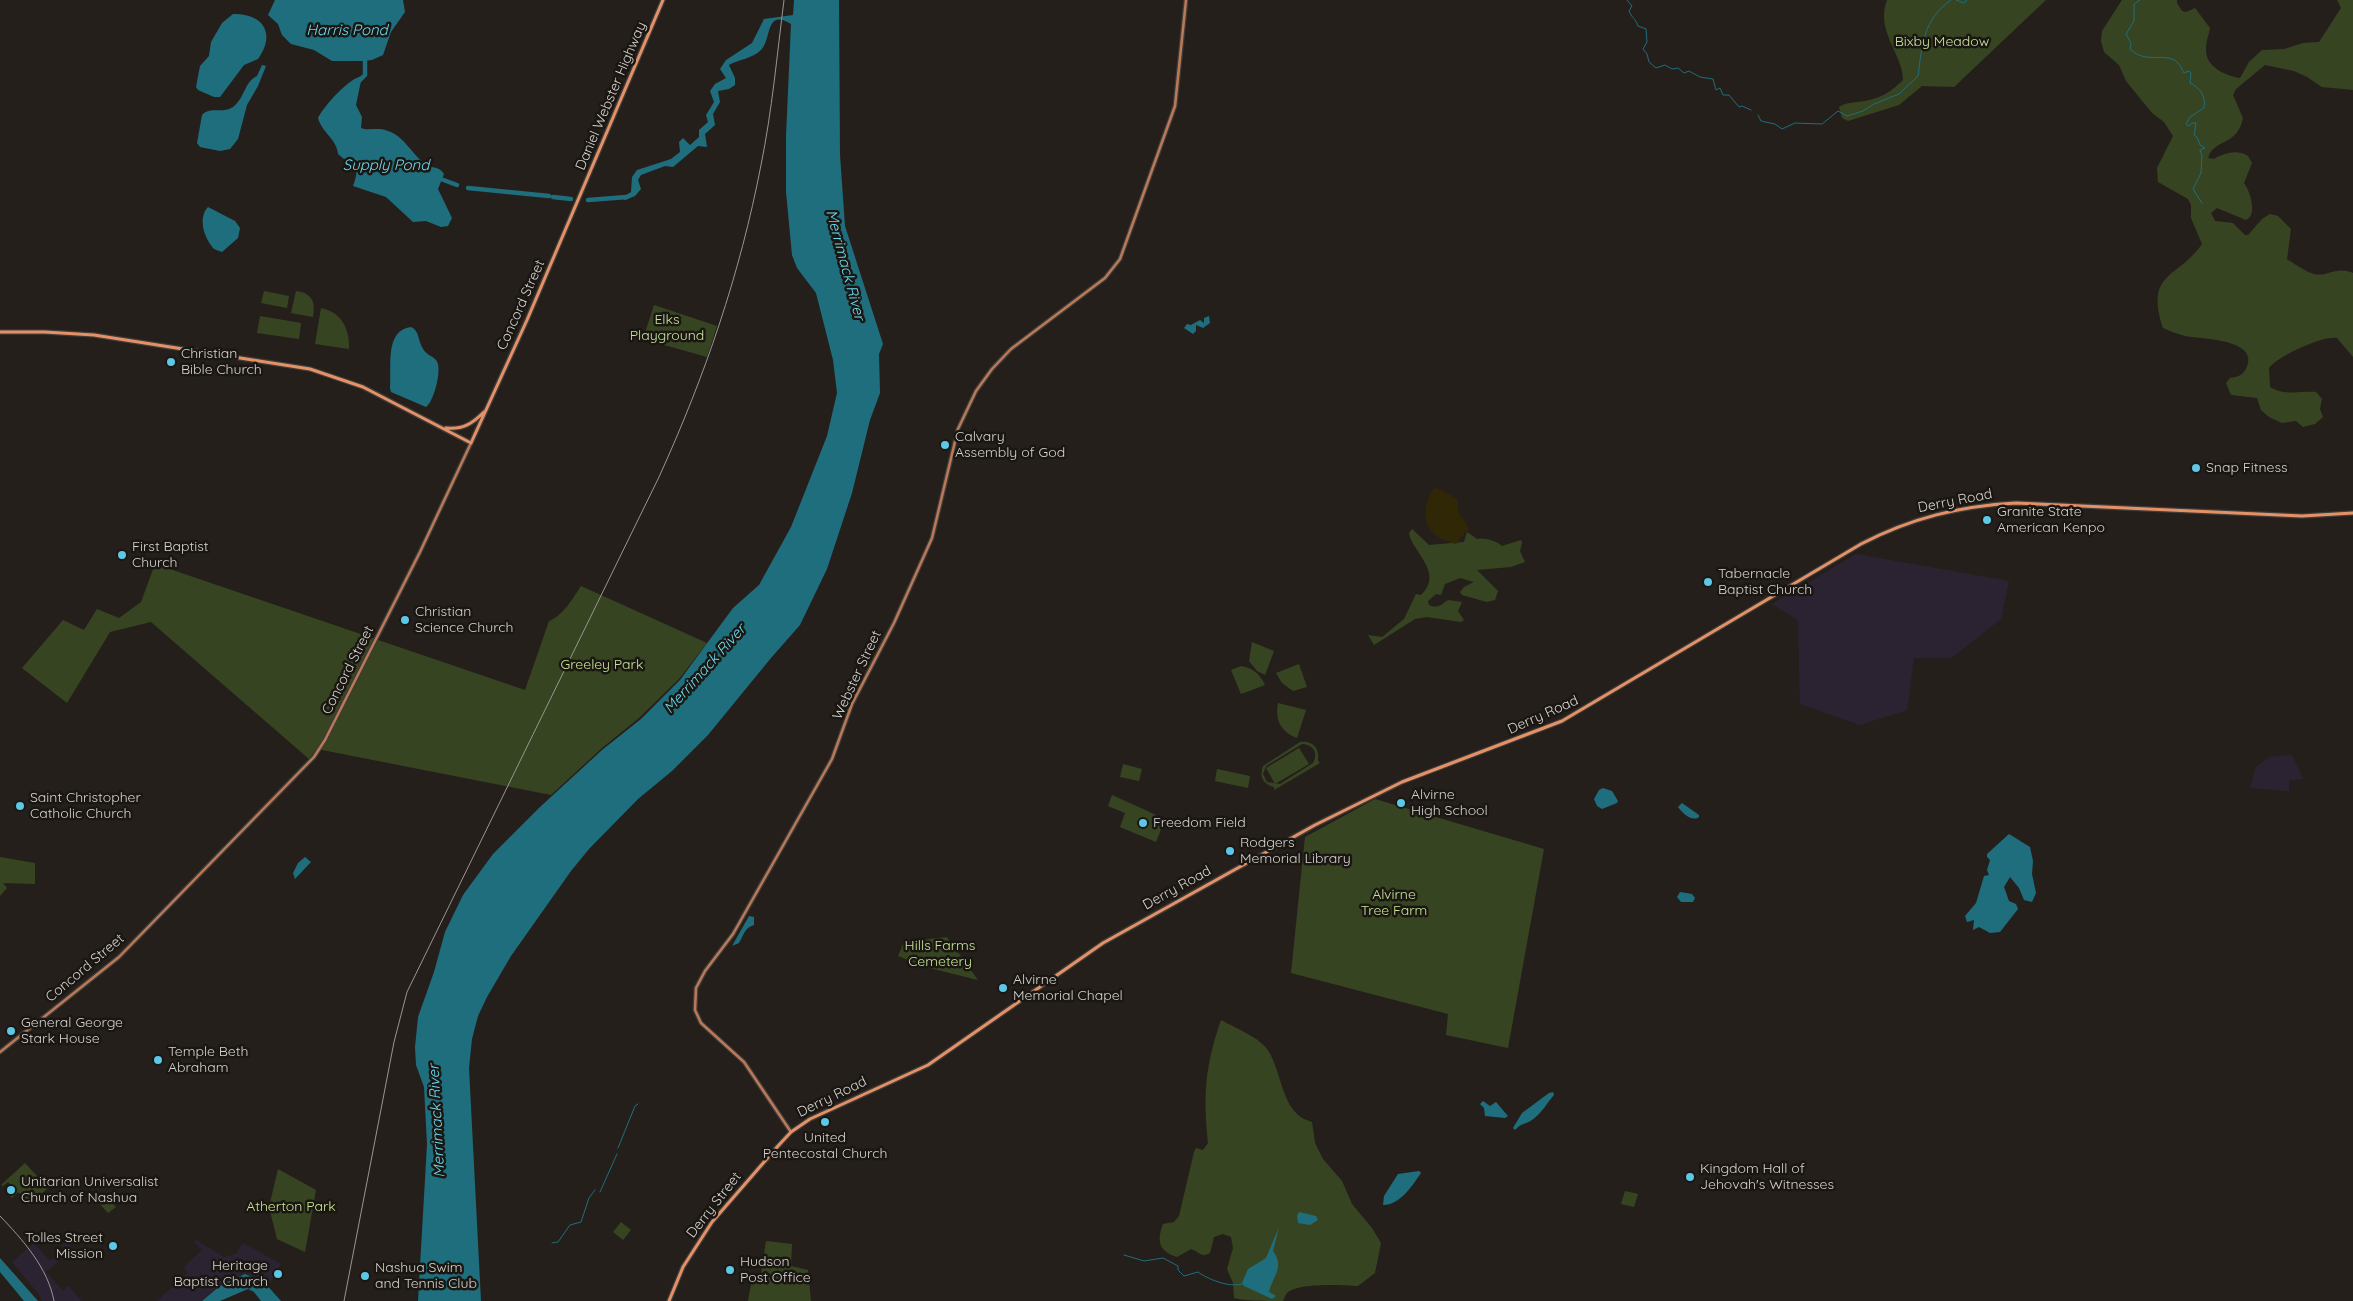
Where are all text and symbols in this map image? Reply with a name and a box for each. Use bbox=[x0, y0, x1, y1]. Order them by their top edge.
street label: Daniel Webster Highway bbox=[572, 19, 650, 173]
water label: Harris Pond bbox=[306, 21, 388, 39]
park label: Bixby Meadow bbox=[1895, 34, 1989, 50]
water label: Supply Pond bbox=[343, 156, 429, 174]
water label: Merrimack River bbox=[822, 208, 868, 322]
street label: Concord Street bbox=[494, 257, 548, 353]
park label: Elks Playground bbox=[630, 312, 704, 344]
place label: Christian Bible Church bbox=[181, 346, 262, 378]
marker: Christian Bible Church bbox=[165, 356, 177, 368]
place label: Calvary Assembly of God bbox=[955, 429, 1065, 462]
marker: Calvary Assembly of God bbox=[939, 439, 951, 451]
place label: Snap Fitness bbox=[2206, 460, 2288, 476]
marker: Snap Fitness bbox=[2190, 462, 2202, 474]
street label: Derry Road bbox=[1916, 486, 1994, 516]
place label: Granite State American Kenpo bbox=[1997, 504, 2105, 536]
marker: Granite State American Kenpo bbox=[1981, 514, 1993, 526]
place label: First Baptist Church bbox=[132, 539, 209, 572]
marker: First Baptist Church bbox=[116, 549, 128, 561]
place label: Tabernacle Baptist Church bbox=[1718, 566, 1812, 598]
marker: Tabernacle Baptist Church bbox=[1702, 576, 1714, 588]
place label: Christian Science Church bbox=[415, 604, 513, 636]
marker: Christian Science Church bbox=[399, 614, 411, 626]
water label: Merrimack River bbox=[660, 621, 750, 717]
street label: Concord Street bbox=[318, 623, 378, 717]
street label: Webster Street bbox=[829, 628, 885, 722]
park label: Greeley Park bbox=[561, 657, 643, 673]
street label: Derry Road bbox=[1505, 692, 1581, 738]
place label: Alvirne High School bbox=[1411, 787, 1488, 820]
place label: Saint Christopher Catholic Church bbox=[30, 790, 141, 822]
marker: Alvirne High School bbox=[1395, 797, 1407, 809]
marker: Saint Christopher Catholic Church bbox=[14, 800, 26, 812]
place label: Freedom Field bbox=[1153, 815, 1246, 831]
marker: Freedom Field bbox=[1137, 817, 1149, 829]
place label: Rodgers Memorial Library bbox=[1240, 835, 1351, 868]
marker: Rodgers Memorial Library bbox=[1224, 845, 1236, 857]
street label: Derry Road bbox=[1140, 862, 1214, 914]
park label: Alvirne Tree Farm bbox=[1361, 887, 1427, 920]
street label: Concord Street bbox=[42, 930, 128, 1006]
park label: Hills Farms Cemetery bbox=[905, 938, 975, 970]
place label: Alvirne Memorial Chapel bbox=[1013, 972, 1123, 1004]
marker: Alvirne Memorial Chapel bbox=[997, 982, 1009, 994]
place label: General George Stark House bbox=[21, 1015, 123, 1048]
marker: General George Stark House bbox=[5, 1025, 17, 1037]
place label: Temple Beth Abraham bbox=[168, 1044, 248, 1076]
marker: Temple Beth Abraham bbox=[152, 1054, 164, 1066]
water label: Merrimack River bbox=[425, 1064, 449, 1178]
street label: Derry Road bbox=[794, 1073, 870, 1121]
marker: United Pentecostal Church bbox=[819, 1116, 831, 1128]
place label: United Pentecostal Church bbox=[763, 1130, 887, 1162]
place label: Kingdom Hall of Jehovah's Witnesses bbox=[1700, 1161, 1834, 1194]
street label: Derry Street bbox=[683, 1169, 745, 1241]
marker: Kingdom Hall of Jehovah's Witnesses bbox=[1684, 1171, 1696, 1183]
place label: Unitarian Universalist Church of Nashua bbox=[21, 1174, 158, 1206]
marker: Unitarian Universalist Church of Nashua bbox=[5, 1184, 17, 1196]
park label: Atherton Park bbox=[246, 1199, 336, 1215]
place label: Tolles Street Mission bbox=[25, 1230, 103, 1262]
marker: Tolles Street Mission bbox=[107, 1240, 119, 1252]
place label: Hudson Post Office bbox=[740, 1254, 811, 1286]
place label: Heritage Baptist Church bbox=[174, 1258, 268, 1290]
place label: Nashua Swim and Tennis Club bbox=[375, 1260, 477, 1292]
marker: Hudson Post Office bbox=[724, 1264, 736, 1276]
marker: Heritage Baptist Church bbox=[272, 1268, 284, 1280]
marker: Nashua Swim and Tennis Club bbox=[359, 1270, 371, 1282]

